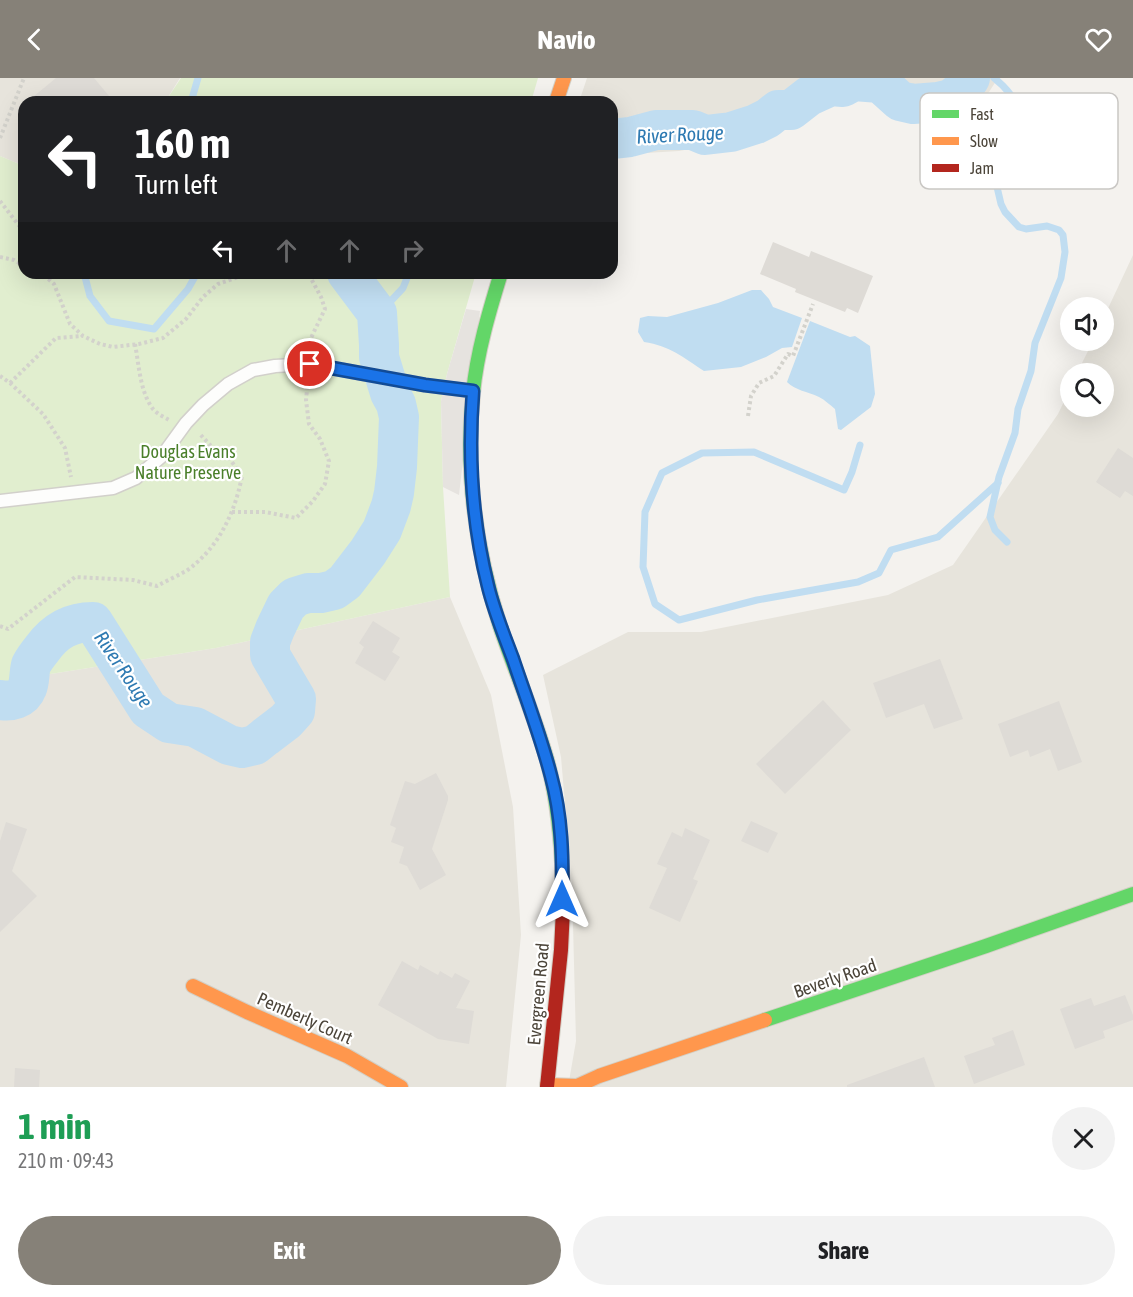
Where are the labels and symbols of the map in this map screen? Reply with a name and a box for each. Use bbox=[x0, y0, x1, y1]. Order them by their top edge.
legend bbox=[920, 93, 1118, 189]
text: Fast bbox=[970, 105, 994, 123]
water label: River Rouge bbox=[636, 120, 724, 148]
text: Slow bbox=[970, 132, 998, 150]
text: Jam bbox=[970, 159, 994, 177]
pin bbox=[284, 338, 335, 389]
park label: Douglas Evans Nature Preserve bbox=[135, 441, 241, 483]
water label: River Rouge bbox=[90, 626, 158, 712]
position arrow bbox=[530, 867, 594, 931]
street label: Evergreen Road bbox=[523, 942, 553, 1046]
street label: Beverly Road bbox=[791, 954, 879, 1002]
street label: Pemberly Court bbox=[254, 988, 356, 1048]

